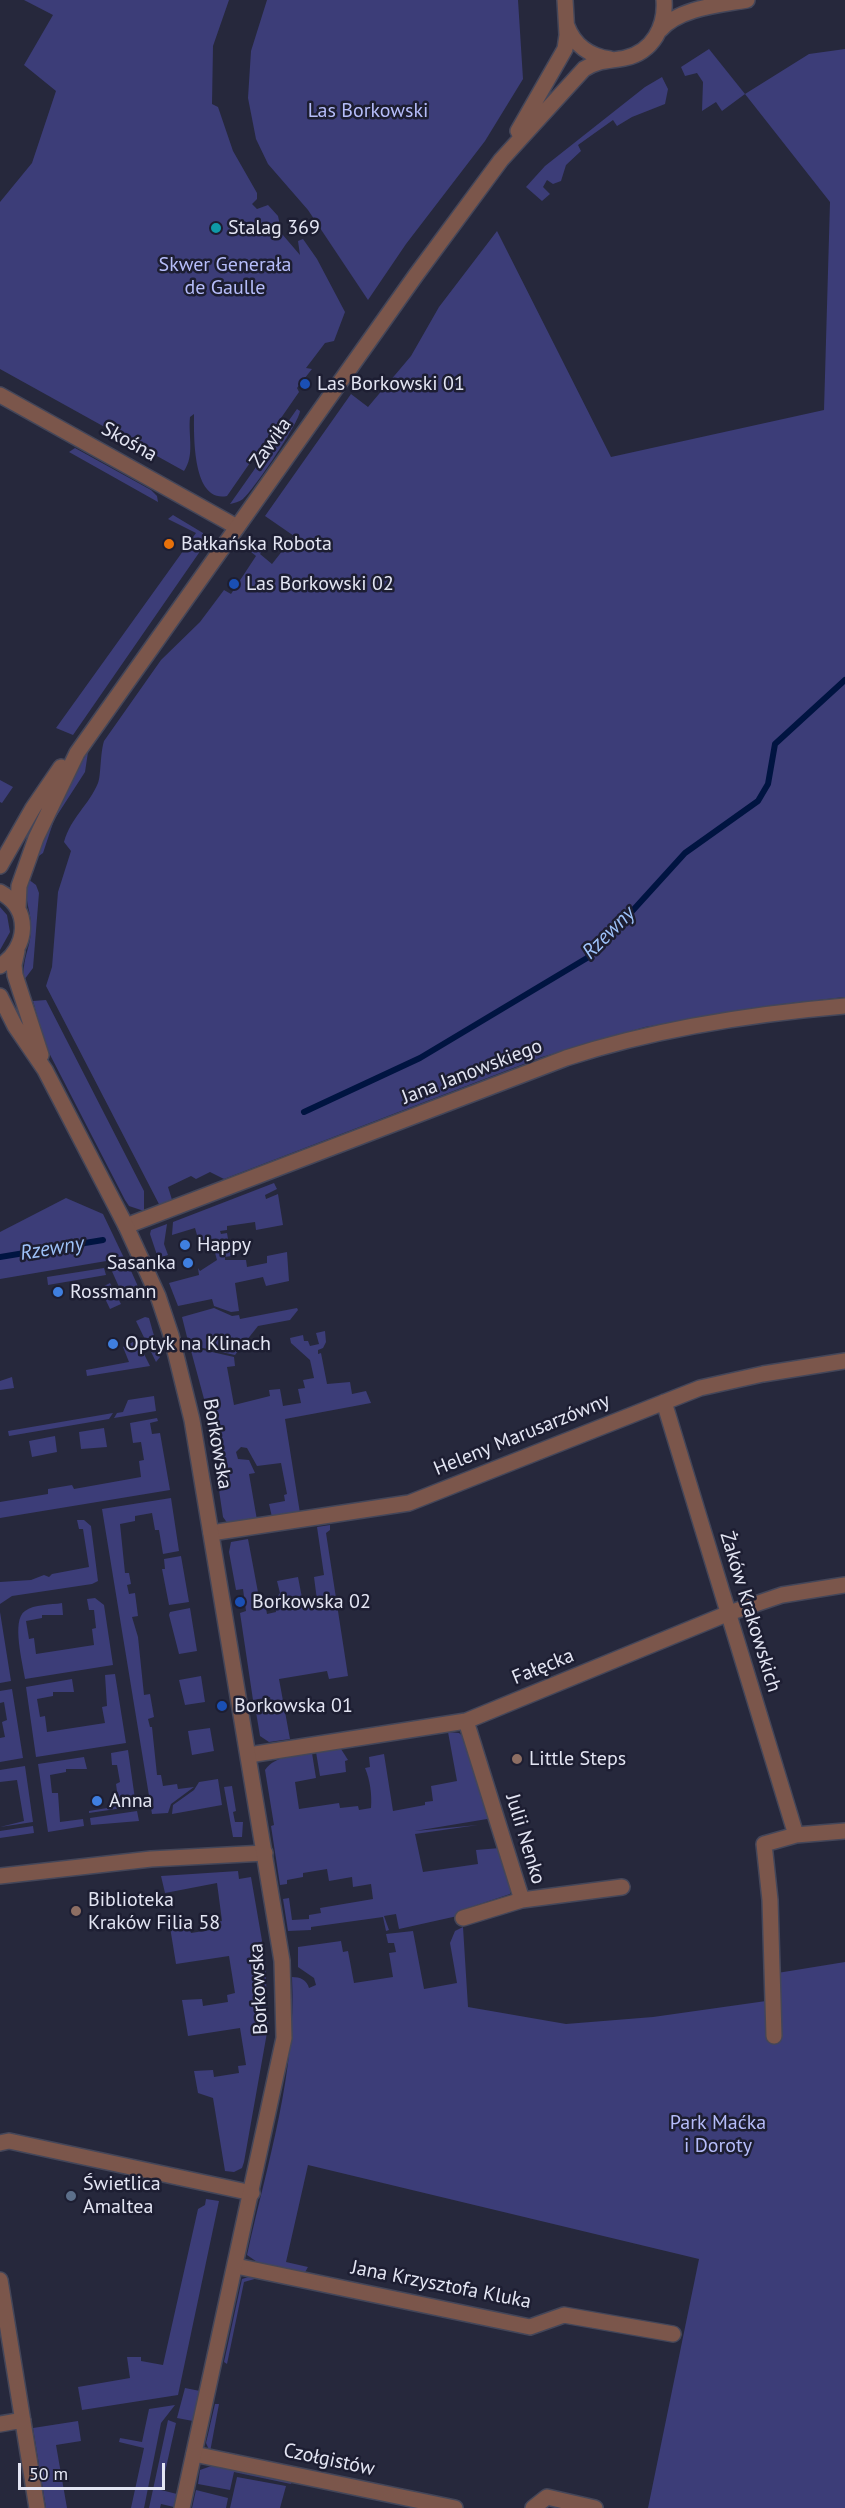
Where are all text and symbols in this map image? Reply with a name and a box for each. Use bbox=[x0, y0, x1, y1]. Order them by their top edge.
park label: Las Borkowski bbox=[308, 99, 428, 123]
place label: Stalag 369 bbox=[228, 216, 320, 240]
marker: Stalag 369 bbox=[209, 221, 223, 235]
park label: Skwer Generała de Gaulle bbox=[159, 253, 291, 300]
place label: Las Borkowski 01 bbox=[317, 372, 465, 396]
marker: Las Borkowski 01 bbox=[298, 377, 312, 391]
street label: Zawiła bbox=[245, 413, 297, 473]
street label: Skośna bbox=[97, 417, 161, 467]
place label: Bałkańska Robota bbox=[181, 532, 332, 556]
marker: Bałkańska Robota bbox=[162, 537, 176, 551]
place label: Las Borkowski 02 bbox=[246, 572, 394, 596]
marker: Las Borkowski 02 bbox=[227, 577, 241, 591]
water label: Rzewny bbox=[577, 901, 641, 965]
street label: Jana Janowskiego bbox=[398, 1034, 546, 1110]
water label: Rzewny bbox=[18, 1232, 86, 1266]
place label: Happy bbox=[197, 1233, 251, 1257]
marker: Happy bbox=[178, 1238, 192, 1252]
place label: Sasanka bbox=[107, 1251, 176, 1275]
marker: Sasanka bbox=[181, 1256, 195, 1270]
place label: Rossmann bbox=[70, 1280, 157, 1304]
marker: Rossmann bbox=[51, 1285, 65, 1299]
place label: Optyk na Klinach bbox=[125, 1332, 271, 1356]
marker: Optyk na Klinach bbox=[106, 1337, 120, 1351]
street label: Heleny Marusarzówny bbox=[430, 1389, 614, 1481]
street label: Borkowska bbox=[197, 1397, 237, 1491]
street label: Żaków Krakowskich bbox=[714, 1529, 786, 1695]
place label: Borkowska 02 bbox=[252, 1590, 371, 1614]
marker: Borkowska 02 bbox=[233, 1595, 247, 1609]
street label: Fałęcka bbox=[509, 1644, 577, 1690]
place label: Borkowska 01 bbox=[234, 1694, 353, 1718]
marker: Borkowska 01 bbox=[215, 1699, 229, 1713]
place label: Little Steps bbox=[529, 1747, 626, 1771]
marker: Little Steps bbox=[510, 1752, 524, 1766]
place label: Anna bbox=[109, 1789, 152, 1813]
street label: Julii Nenko bbox=[500, 1791, 550, 1887]
marker: Anna bbox=[90, 1794, 104, 1808]
place label: Biblioteka Kraków Filia 58 bbox=[88, 1888, 220, 1935]
marker: Biblioteka Kraków Filia 58 bbox=[69, 1904, 83, 1918]
street label: Borkowska bbox=[245, 1943, 273, 2035]
park label: Park Maćka i Doroty bbox=[670, 2111, 766, 2158]
place label: Świetlica Amaltea bbox=[83, 2172, 161, 2219]
marker: Świetlica Amaltea bbox=[64, 2189, 78, 2203]
street label: Jana Krzysztofa Kluka bbox=[349, 2256, 533, 2314]
street label: Czołgistów bbox=[281, 2439, 377, 2481]
scale bar bbox=[21, 2451, 168, 2489]
text: 50 m bbox=[29, 2462, 68, 2485]

